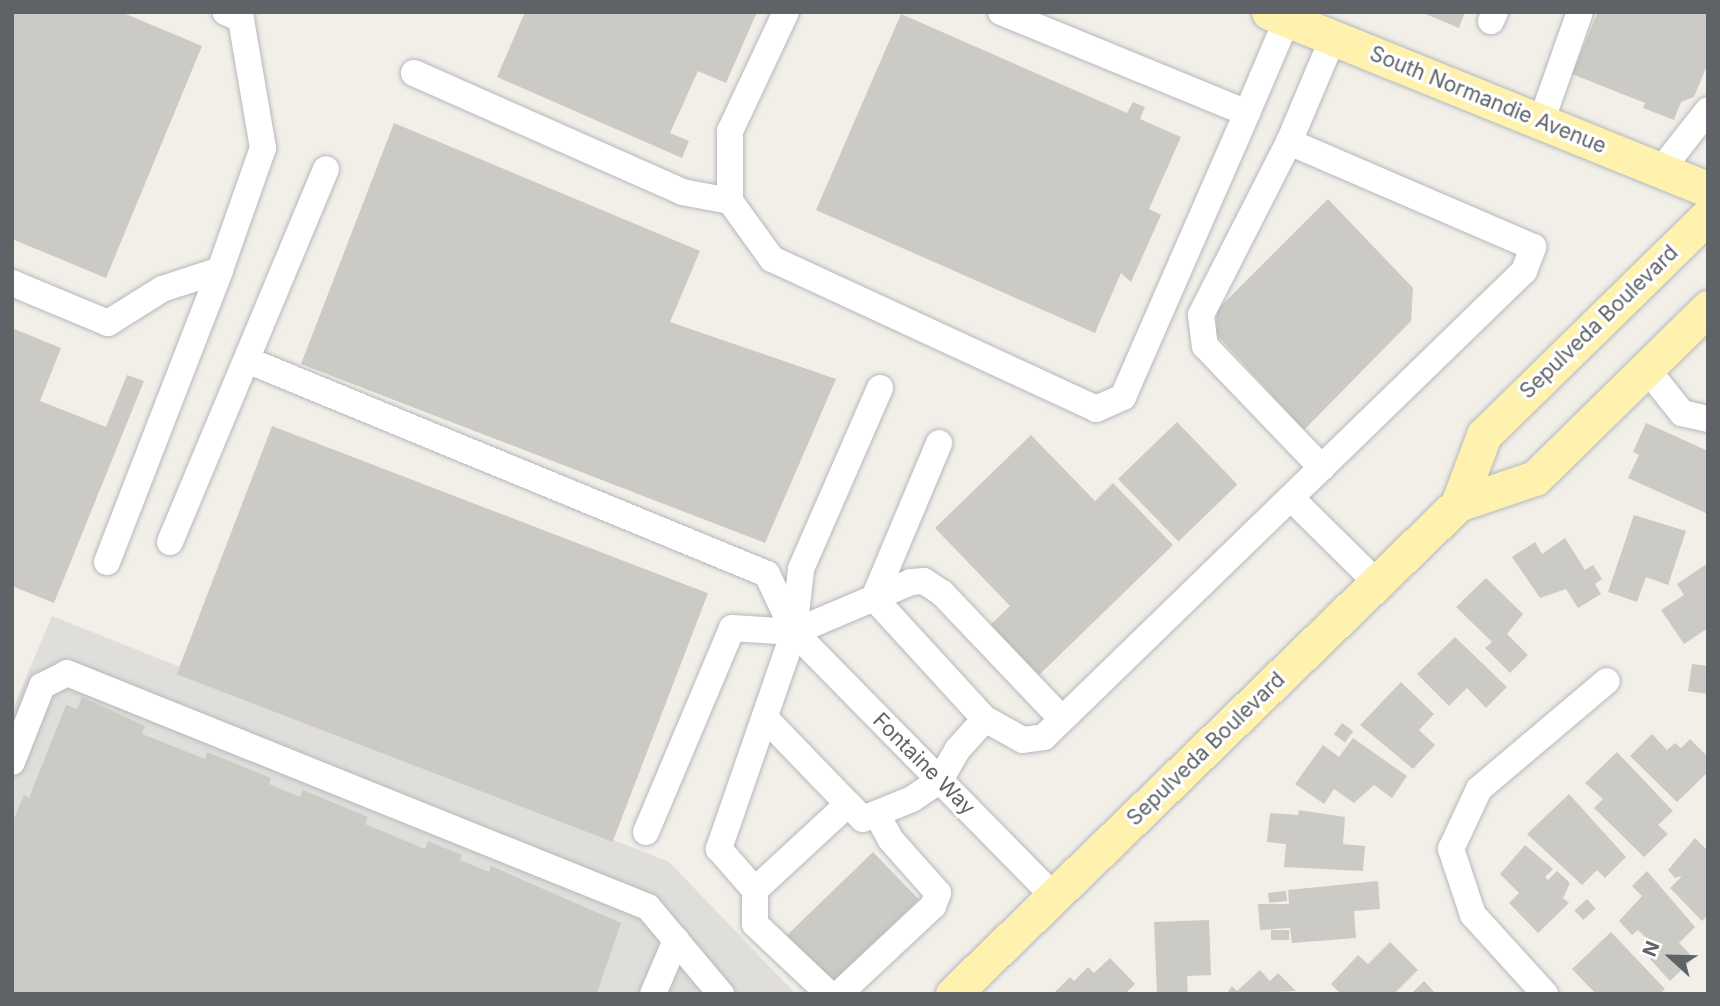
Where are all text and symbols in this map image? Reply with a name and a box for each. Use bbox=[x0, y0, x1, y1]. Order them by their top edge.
street label: South Normandie Avenue bbox=[1366, 41, 1610, 159]
street label: Sepulveda Boulevard bbox=[1515, 240, 1683, 404]
street label: Sepulveda Boulevard bbox=[1122, 667, 1290, 831]
street label: Fontaine Way bbox=[868, 708, 980, 820]
north arrow bbox=[1636, 922, 1706, 992]
text: N bbox=[1638, 938, 1664, 960]

